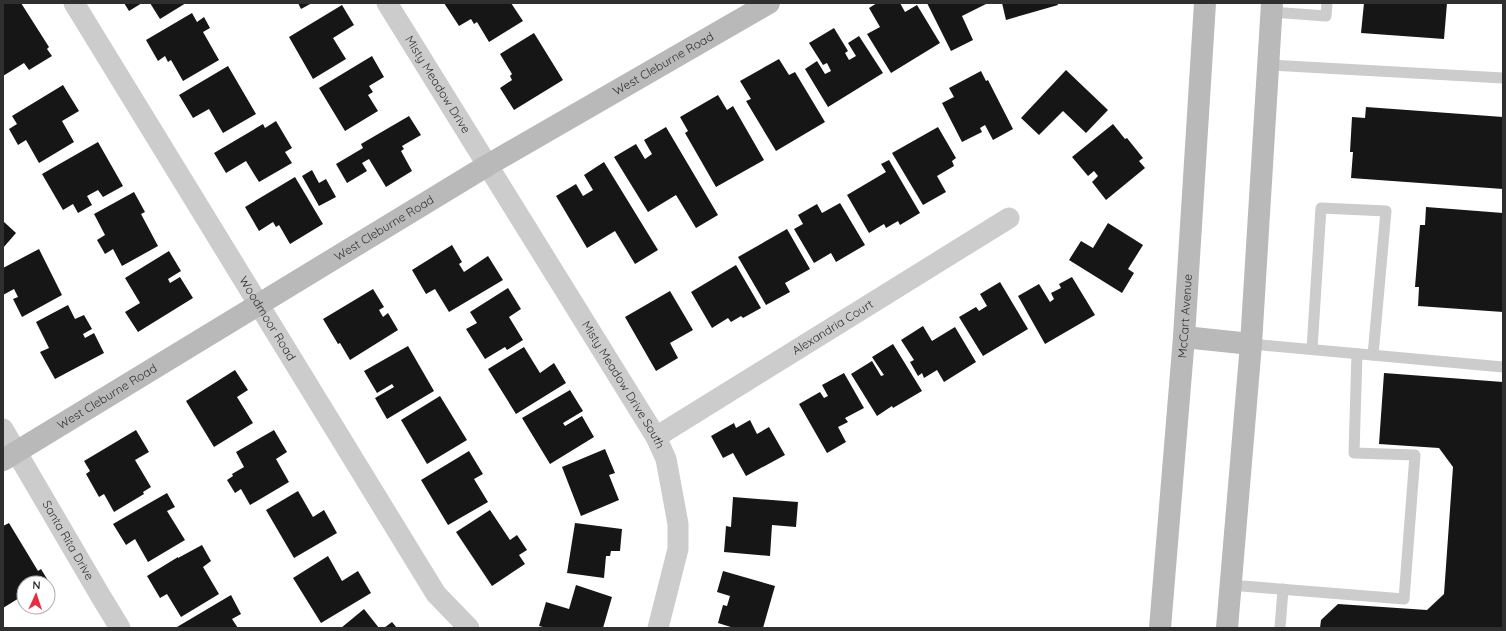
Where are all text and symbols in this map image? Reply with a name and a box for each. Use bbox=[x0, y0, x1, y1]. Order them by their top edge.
street label: West Cleburne Road bbox=[610, 29, 716, 98]
street label: Misty Meadow Drive bbox=[402, 33, 474, 136]
street label: West Cleburne Road bbox=[331, 192, 436, 264]
street label: Woodmoor Road bbox=[236, 273, 299, 363]
street label: McCart Avenue bbox=[1174, 273, 1195, 359]
street label: Alexandria Court bbox=[789, 296, 876, 358]
street label: Misty Meadow Drive South bbox=[579, 318, 668, 451]
street label: West Cleburne Road bbox=[54, 360, 160, 432]
street label: Santa Rita Drive bbox=[39, 498, 98, 583]
north arrow bbox=[16, 575, 56, 615]
text: N bbox=[32, 578, 41, 592]

